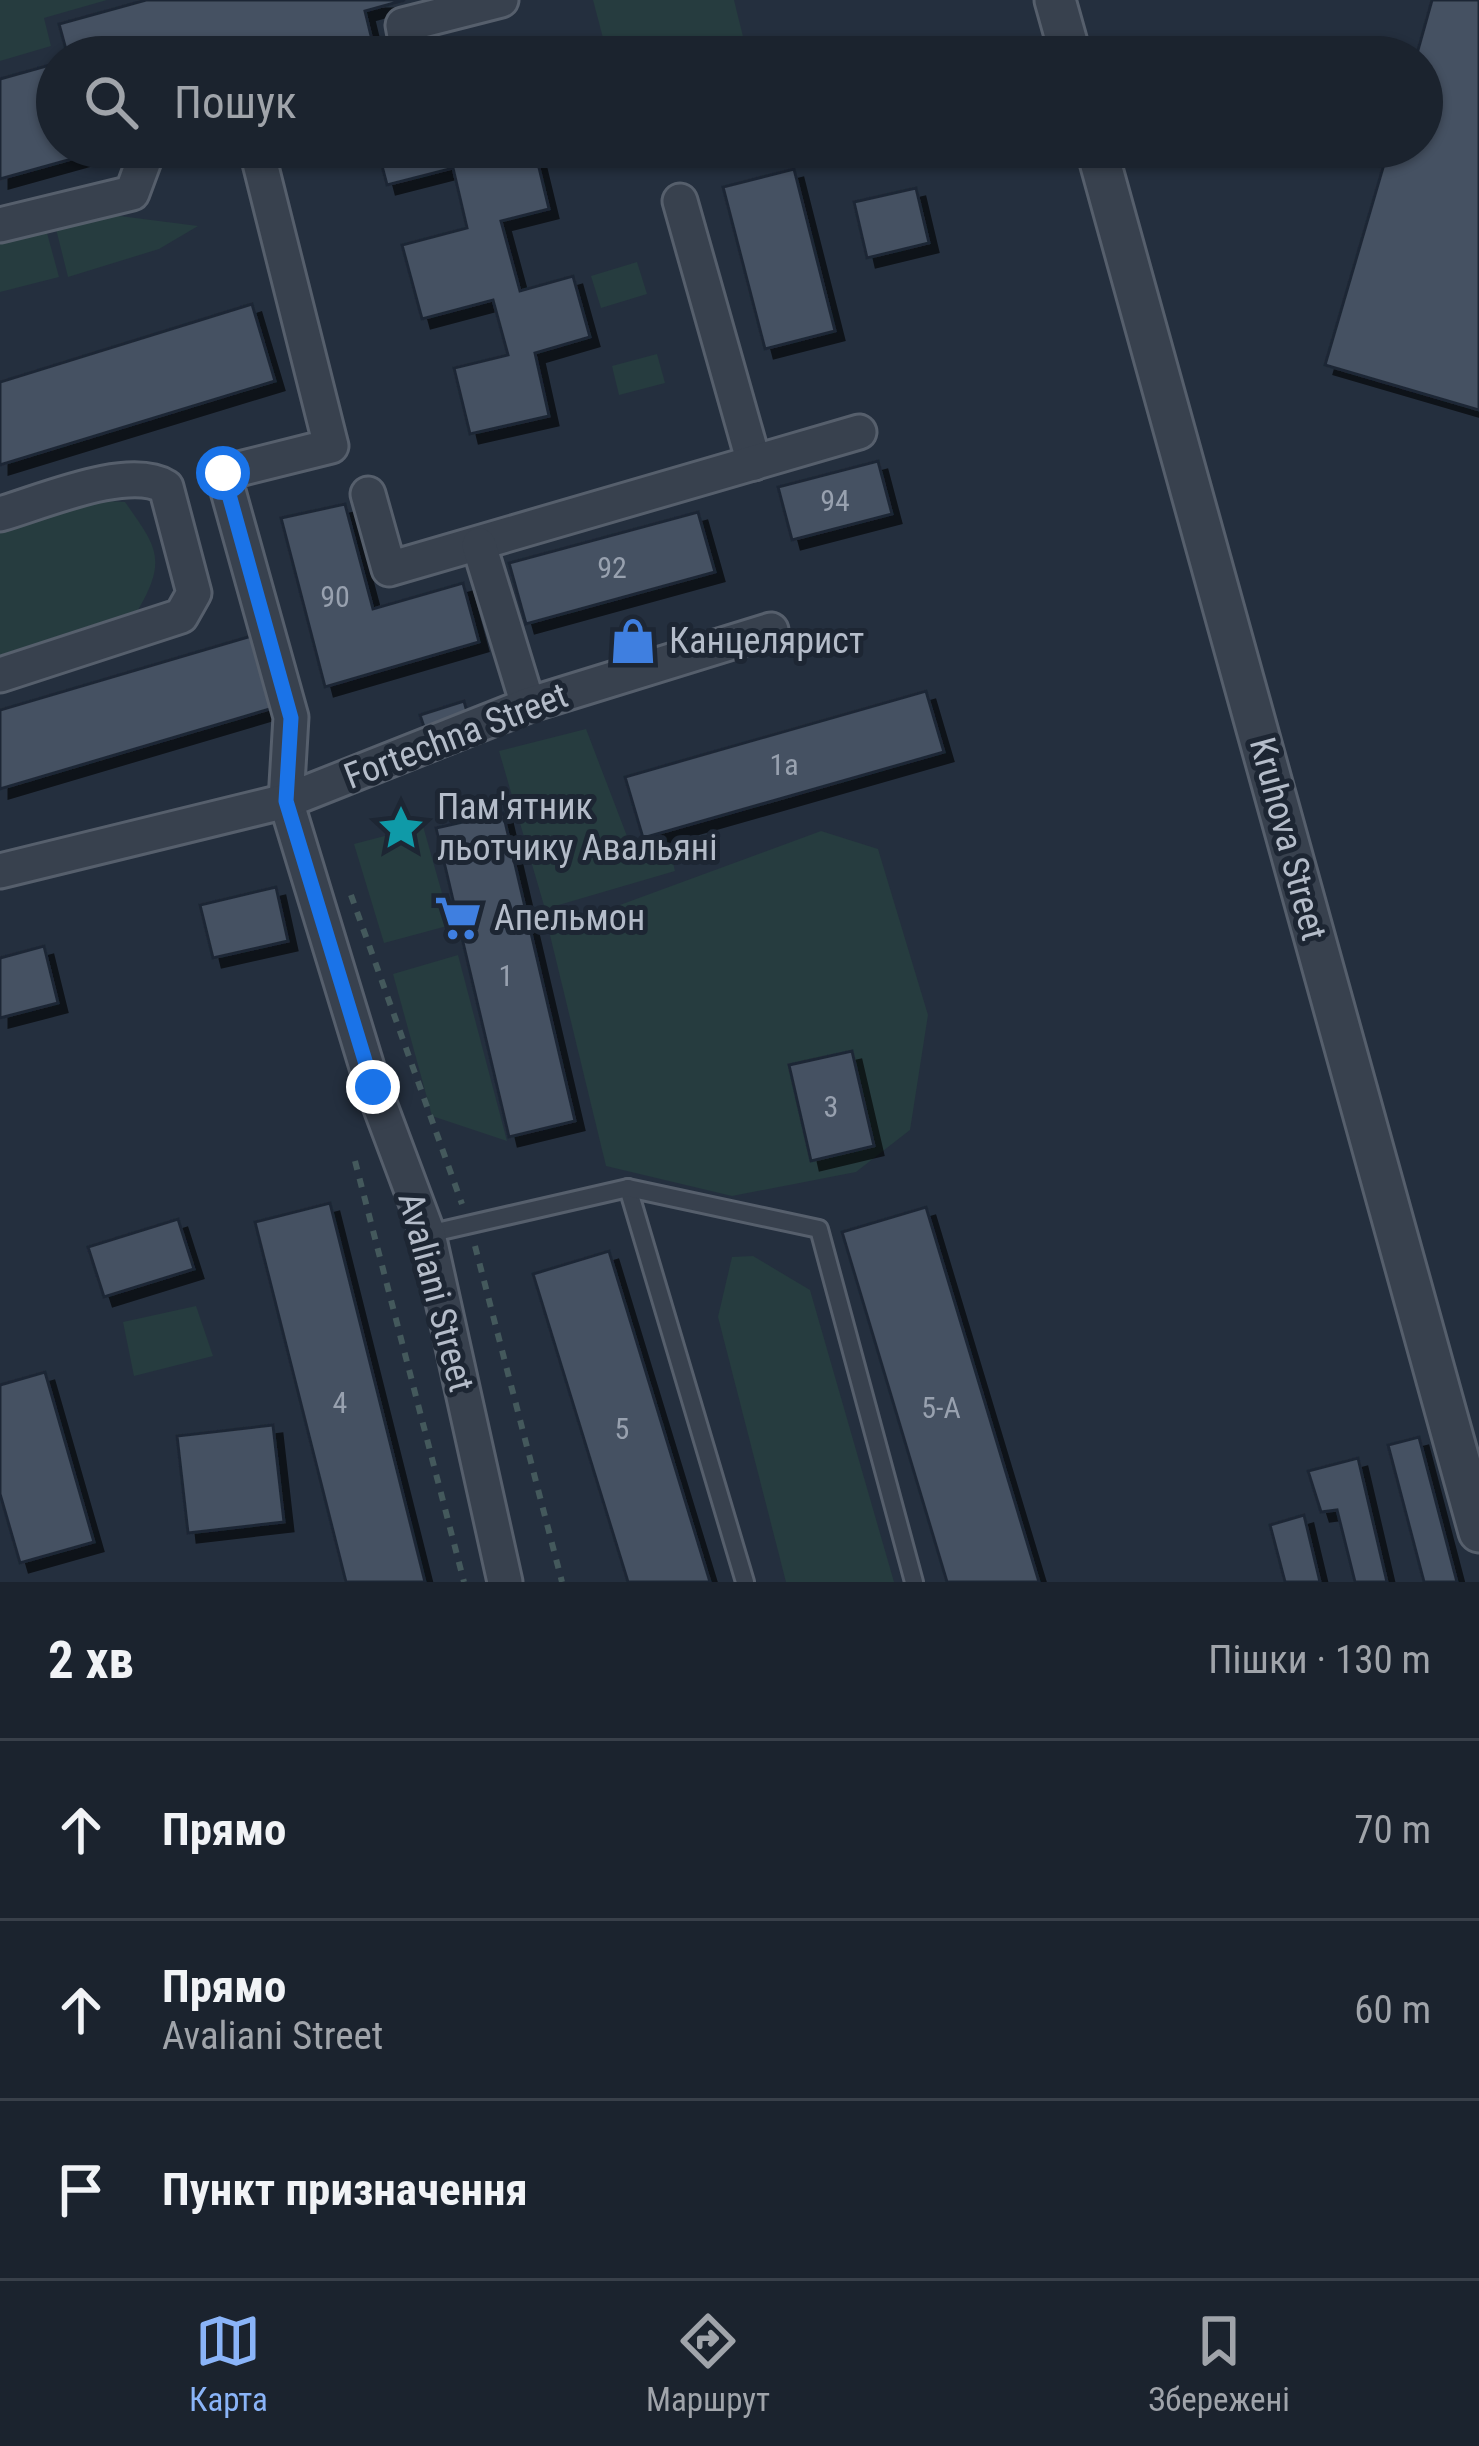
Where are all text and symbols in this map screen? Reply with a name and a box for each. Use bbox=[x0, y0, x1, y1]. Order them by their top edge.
search box bbox=[36, 36, 1443, 168]
icon: search bbox=[78, 69, 144, 135]
text: Пошук bbox=[174, 76, 297, 129]
route start bbox=[196, 446, 250, 500]
house number: 94 bbox=[820, 483, 850, 518]
house number: 92 bbox=[597, 550, 627, 585]
house number: 90 bbox=[320, 579, 350, 614]
shop icon: Канцелярист bbox=[608, 616, 658, 666]
place label: Канцелярист bbox=[669, 620, 864, 662]
street label: Fortechna Street bbox=[338, 674, 574, 798]
street label: Kruhova Street bbox=[1241, 733, 1335, 945]
house number: 1а bbox=[769, 747, 799, 782]
place label: Пам'ятник льотчику Авальяні bbox=[437, 786, 717, 869]
place icon: Пам'ятник льотчику Авальяні bbox=[376, 803, 426, 853]
supermarket icon: Апельмон bbox=[433, 893, 483, 943]
place label: Апельмон bbox=[494, 897, 645, 939]
house number: 1 bbox=[499, 958, 513, 993]
route end bbox=[346, 1060, 400, 1114]
house number: 3 bbox=[824, 1089, 838, 1124]
street label: Avaliani Street bbox=[389, 1188, 483, 1396]
house number: 4 bbox=[333, 1385, 347, 1420]
house number: 5-А bbox=[921, 1390, 961, 1425]
house number: 5 bbox=[615, 1411, 629, 1446]
text: 2 хв bbox=[48, 1631, 134, 1690]
text: Пішки · 130 m bbox=[1208, 1637, 1431, 1683]
icon: ahead bbox=[48, 1797, 114, 1863]
text: Прямо bbox=[162, 1803, 286, 1856]
text: 70 m bbox=[1354, 1807, 1431, 1853]
text: Прямо bbox=[162, 1960, 286, 2013]
icon: ahead bbox=[48, 1977, 114, 2043]
text: 60 m bbox=[1354, 1987, 1431, 2033]
text: Avaliani Street bbox=[162, 2013, 383, 2059]
icon: arrive bbox=[48, 2157, 114, 2223]
text: Пункт призначення bbox=[162, 2163, 528, 2216]
tab: Карта bbox=[189, 2308, 268, 2419]
tab: Маршрут bbox=[646, 2308, 770, 2419]
tab: Збережені bbox=[1148, 2308, 1290, 2419]

